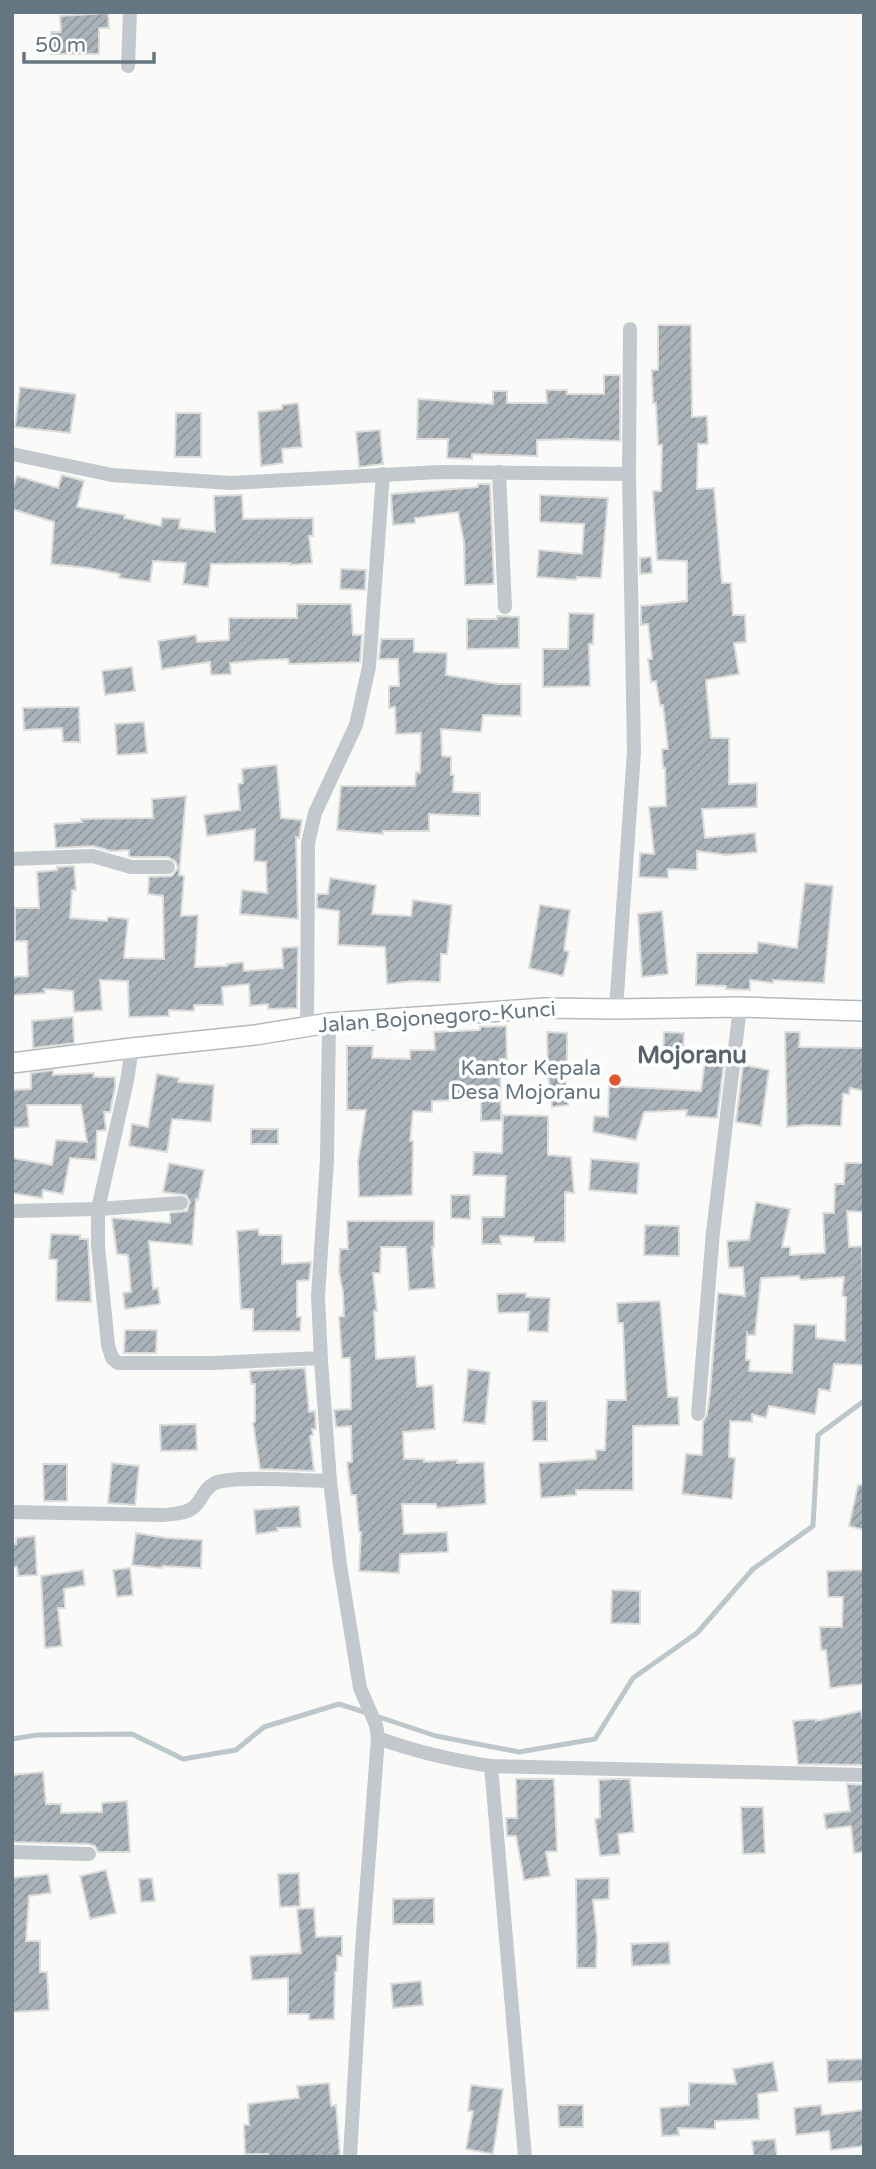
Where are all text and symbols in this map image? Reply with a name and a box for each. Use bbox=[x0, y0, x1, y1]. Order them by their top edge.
scale bar bbox=[24, 21, 154, 65]
text: 50 m bbox=[35, 33, 86, 58]
street label: Jalan Bojonegoro-Kunci bbox=[317, 997, 557, 1038]
district label: Mojoranu bbox=[637, 1041, 747, 1070]
place label: Kantor Kepala Desa Mojoranu bbox=[450, 1056, 601, 1105]
marker: Kantor Kepala Desa Mojoranu bbox=[607, 1072, 623, 1088]

